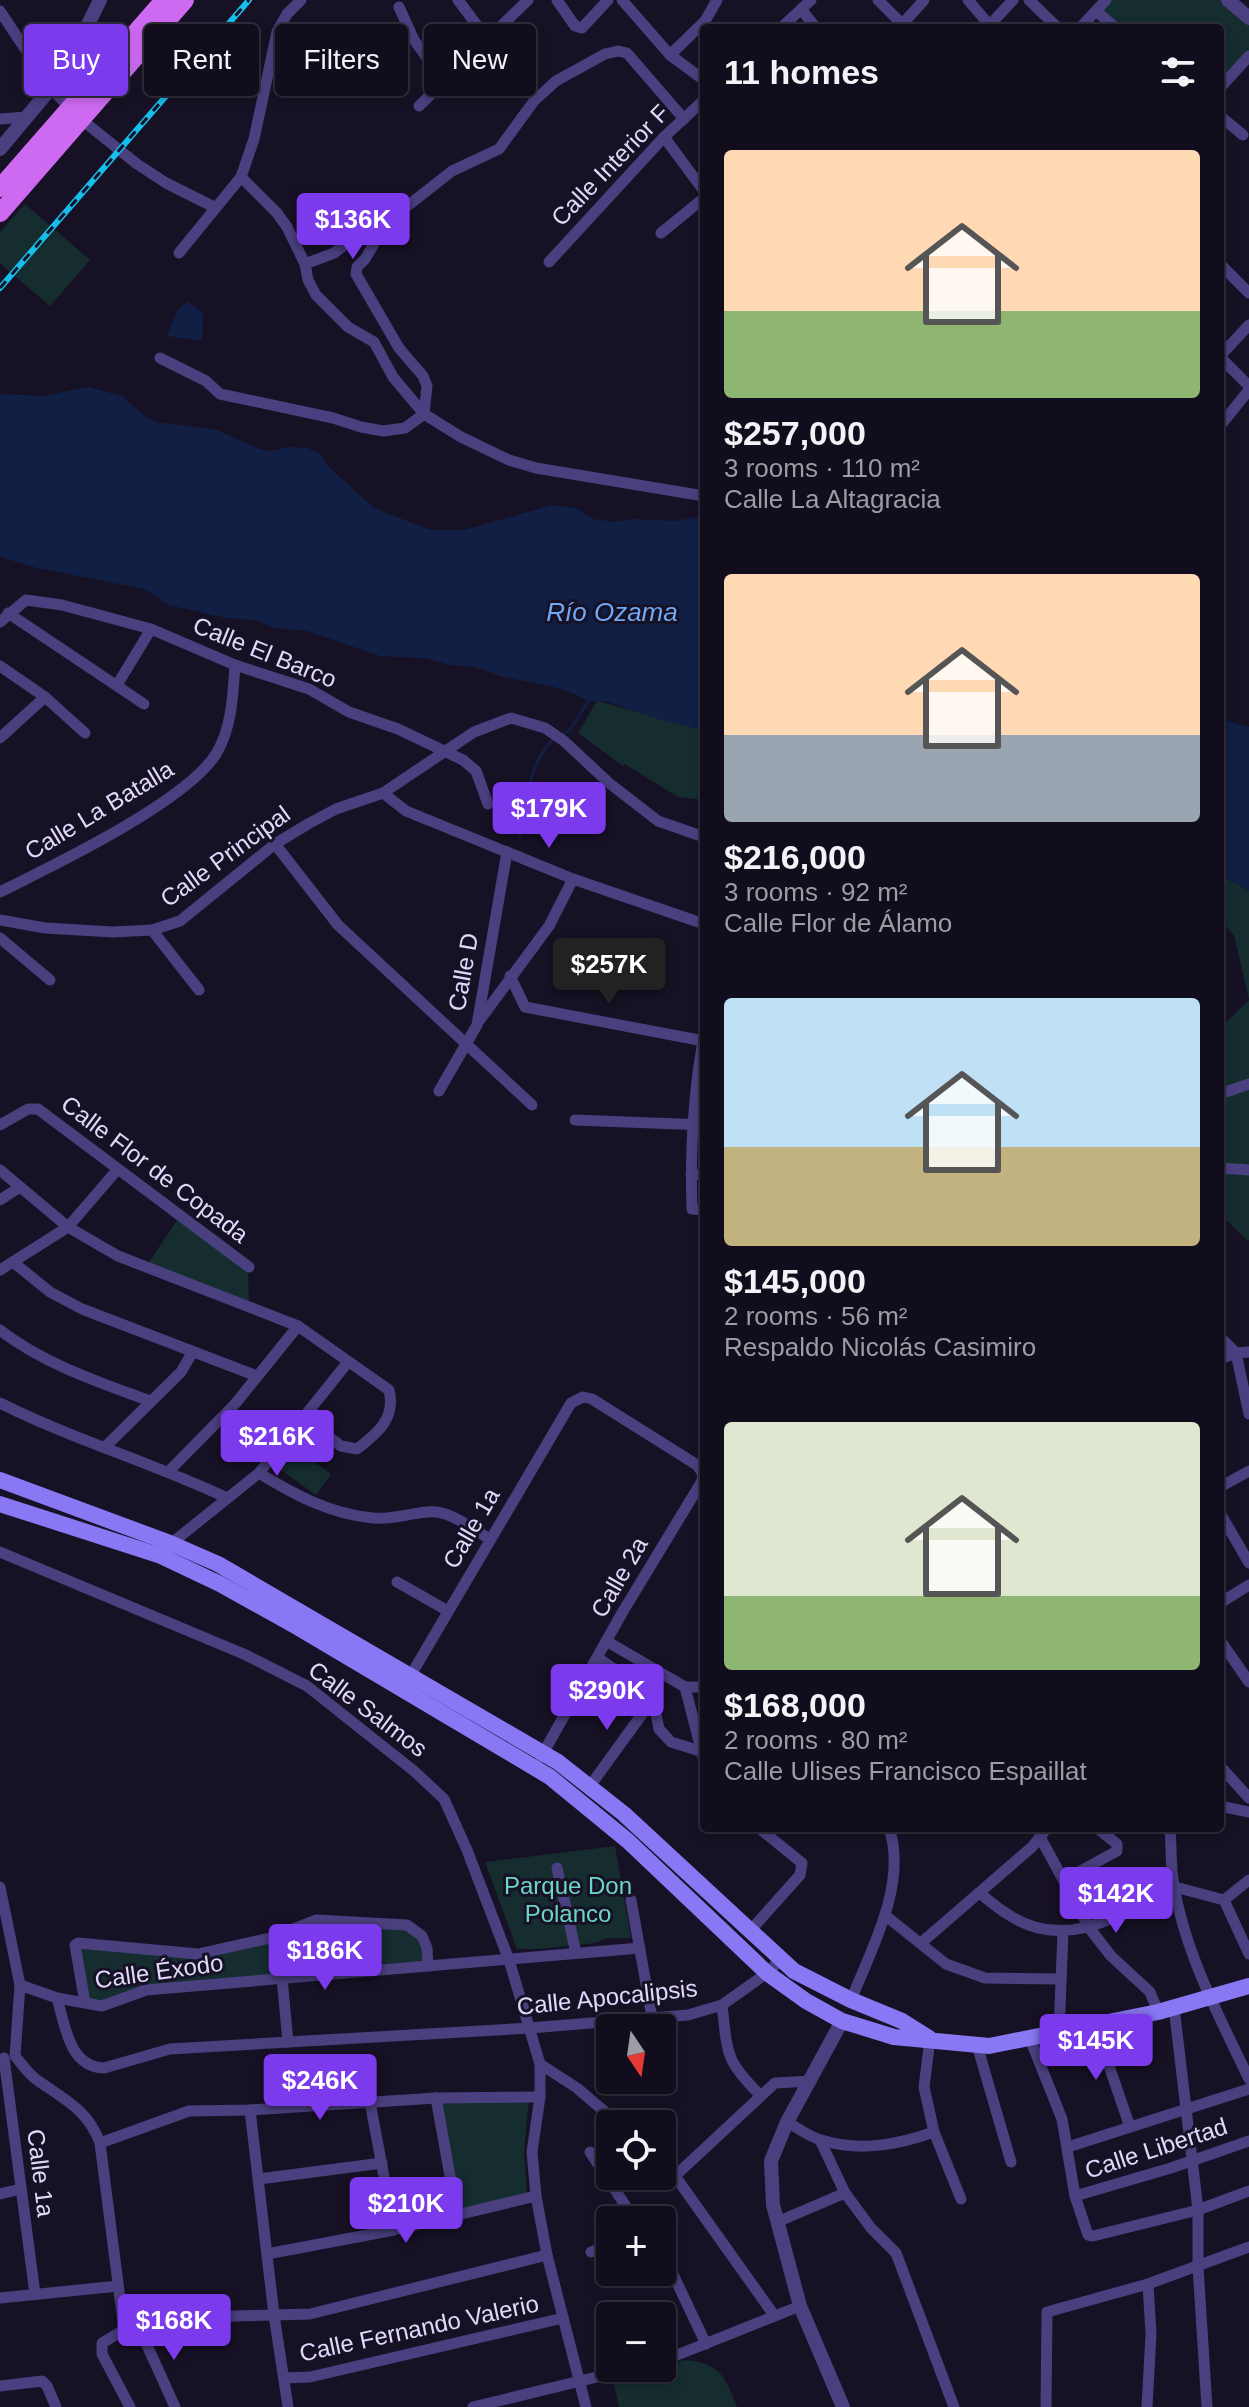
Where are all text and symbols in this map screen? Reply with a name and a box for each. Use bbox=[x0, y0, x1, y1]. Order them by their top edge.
chip: Buy bbox=[24, 24, 128, 96]
chip: Rent bbox=[144, 24, 259, 96]
chip: Filters bbox=[275, 24, 408, 96]
chip: New bbox=[424, 24, 536, 96]
icon: filters bbox=[1156, 50, 1200, 94]
text: 11 homes bbox=[724, 53, 879, 91]
street label: Calle Interior F bbox=[546, 99, 674, 231]
pin: $136K bbox=[297, 193, 409, 261]
icon: home bbox=[890, 202, 1034, 346]
text: $136K bbox=[315, 204, 391, 234]
text: $257,000 bbox=[724, 414, 866, 452]
text: 3 rooms · 110 m² bbox=[724, 453, 920, 483]
text: Calle La Altagracia bbox=[724, 484, 941, 514]
water label: Río Ozama bbox=[546, 597, 678, 627]
street label: Calle El Barco bbox=[189, 611, 341, 693]
icon: home bbox=[890, 626, 1034, 770]
street label: Calle La Batalla bbox=[20, 755, 179, 865]
pin: $179K bbox=[493, 782, 605, 850]
text: $179K bbox=[511, 793, 587, 823]
street label: Calle Principal bbox=[155, 800, 295, 912]
text: $216,000 bbox=[724, 838, 866, 876]
text: 3 rooms · 92 m² bbox=[724, 877, 908, 907]
text: Calle Flor de Álamo bbox=[724, 908, 952, 938]
street label: Calle D bbox=[443, 931, 483, 1013]
pin: $257K bbox=[553, 938, 665, 1006]
text: $257K bbox=[571, 949, 647, 979]
icon: home bbox=[890, 1050, 1034, 1194]
street label: Calle Flor de Copada bbox=[56, 1090, 254, 1248]
text: $145,000 bbox=[724, 1262, 866, 1300]
text: 2 rooms · 56 m² bbox=[724, 1301, 908, 1331]
text: Respaldo Nicolás Casimiro bbox=[724, 1332, 1036, 1362]
pin: $216K bbox=[221, 1410, 333, 1478]
text: $216K bbox=[239, 1421, 315, 1451]
icon: home bbox=[890, 1474, 1034, 1618]
street label: Calle 1a bbox=[437, 1483, 505, 1573]
street label: Calle 2a bbox=[585, 1532, 653, 1622]
street label: Calle Salmos bbox=[303, 1656, 433, 1762]
pin: $290K bbox=[551, 1664, 663, 1732]
text: $290K bbox=[569, 1675, 645, 1705]
text: $168,000 bbox=[724, 1686, 866, 1724]
text: 2 rooms · 80 m² bbox=[724, 1725, 908, 1755]
text: Calle Ulises Francisco Espaillat bbox=[724, 1756, 1087, 1786]
pin: $142K bbox=[1060, 1867, 1172, 1935]
park label: Parque Don Polanco bbox=[504, 1872, 632, 1927]
text: $142K bbox=[1078, 1878, 1154, 1908]
pin: $186K bbox=[269, 1924, 381, 1992]
text: $186K bbox=[287, 1935, 363, 1965]
street label: Calle Éxodo bbox=[93, 1949, 225, 1993]
street label: Calle Apocalipsis bbox=[515, 1974, 699, 2020]
north arrow bbox=[596, 2014, 676, 2094]
map controls bbox=[596, 2014, 676, 2382]
pin: $145K bbox=[1040, 2014, 1152, 2082]
text: $145K bbox=[1058, 2025, 1134, 2055]
pin: $246K bbox=[264, 2054, 376, 2122]
text: $246K bbox=[282, 2065, 358, 2095]
button: locate bbox=[596, 2110, 676, 2190]
street label: Calle Libertad bbox=[1081, 2112, 1231, 2184]
street label: Calle 1a bbox=[22, 2128, 60, 2219]
pin: $210K bbox=[350, 2177, 462, 2245]
text: $210K bbox=[368, 2188, 444, 2218]
button: + bbox=[596, 2206, 676, 2286]
street label: Calle Fernando Valerio bbox=[297, 2289, 541, 2367]
pin: $168K bbox=[118, 2294, 230, 2362]
button: − bbox=[596, 2302, 676, 2382]
text: $168K bbox=[136, 2305, 212, 2335]

